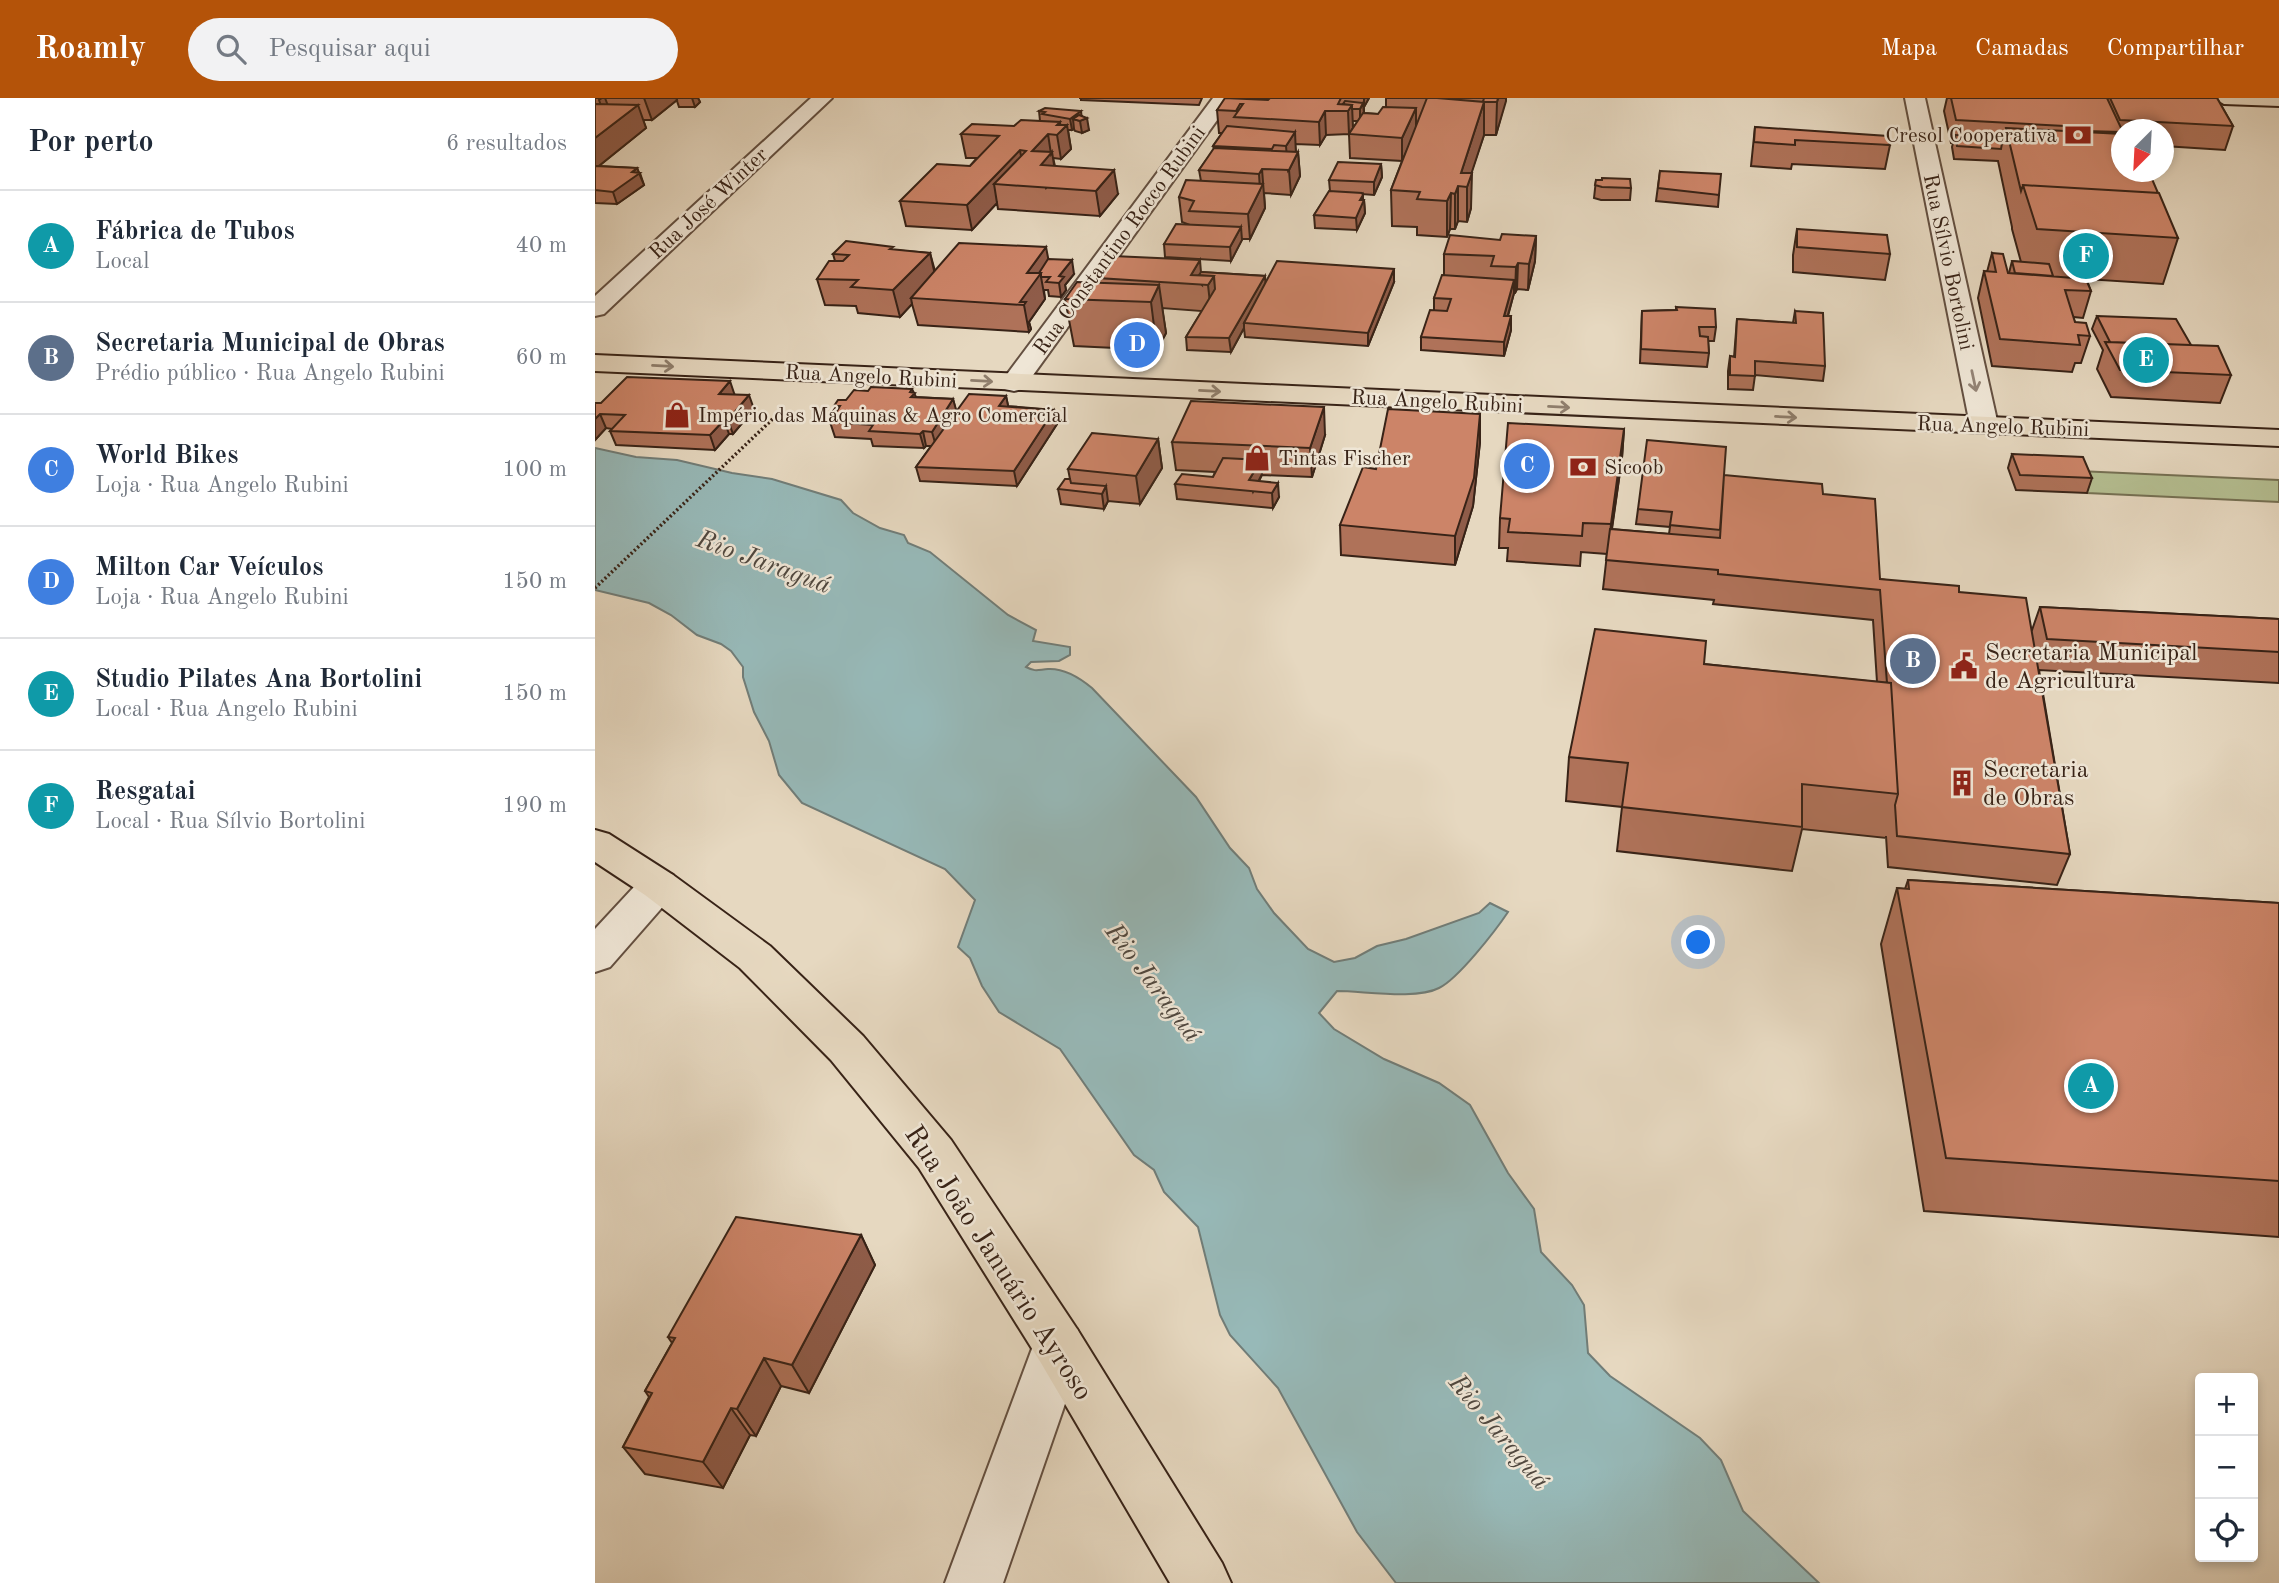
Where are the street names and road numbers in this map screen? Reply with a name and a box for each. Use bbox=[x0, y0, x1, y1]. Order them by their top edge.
street label: Rua Constantino Rocco Rubini bbox=[1030, 123, 1210, 359]
street label: Rua José Winter bbox=[646, 144, 772, 264]
street label: Rua Sílvio Bortolini bbox=[1919, 172, 1976, 352]
street label: Rua Angelo Rubini bbox=[784, 362, 958, 392]
street label: Rua Angelo Rubini bbox=[1350, 387, 1524, 417]
street label: Rua Angelo Rubini bbox=[1916, 414, 2090, 441]
street label: Rua João Januário Ayroso bbox=[898, 1121, 1097, 1406]

